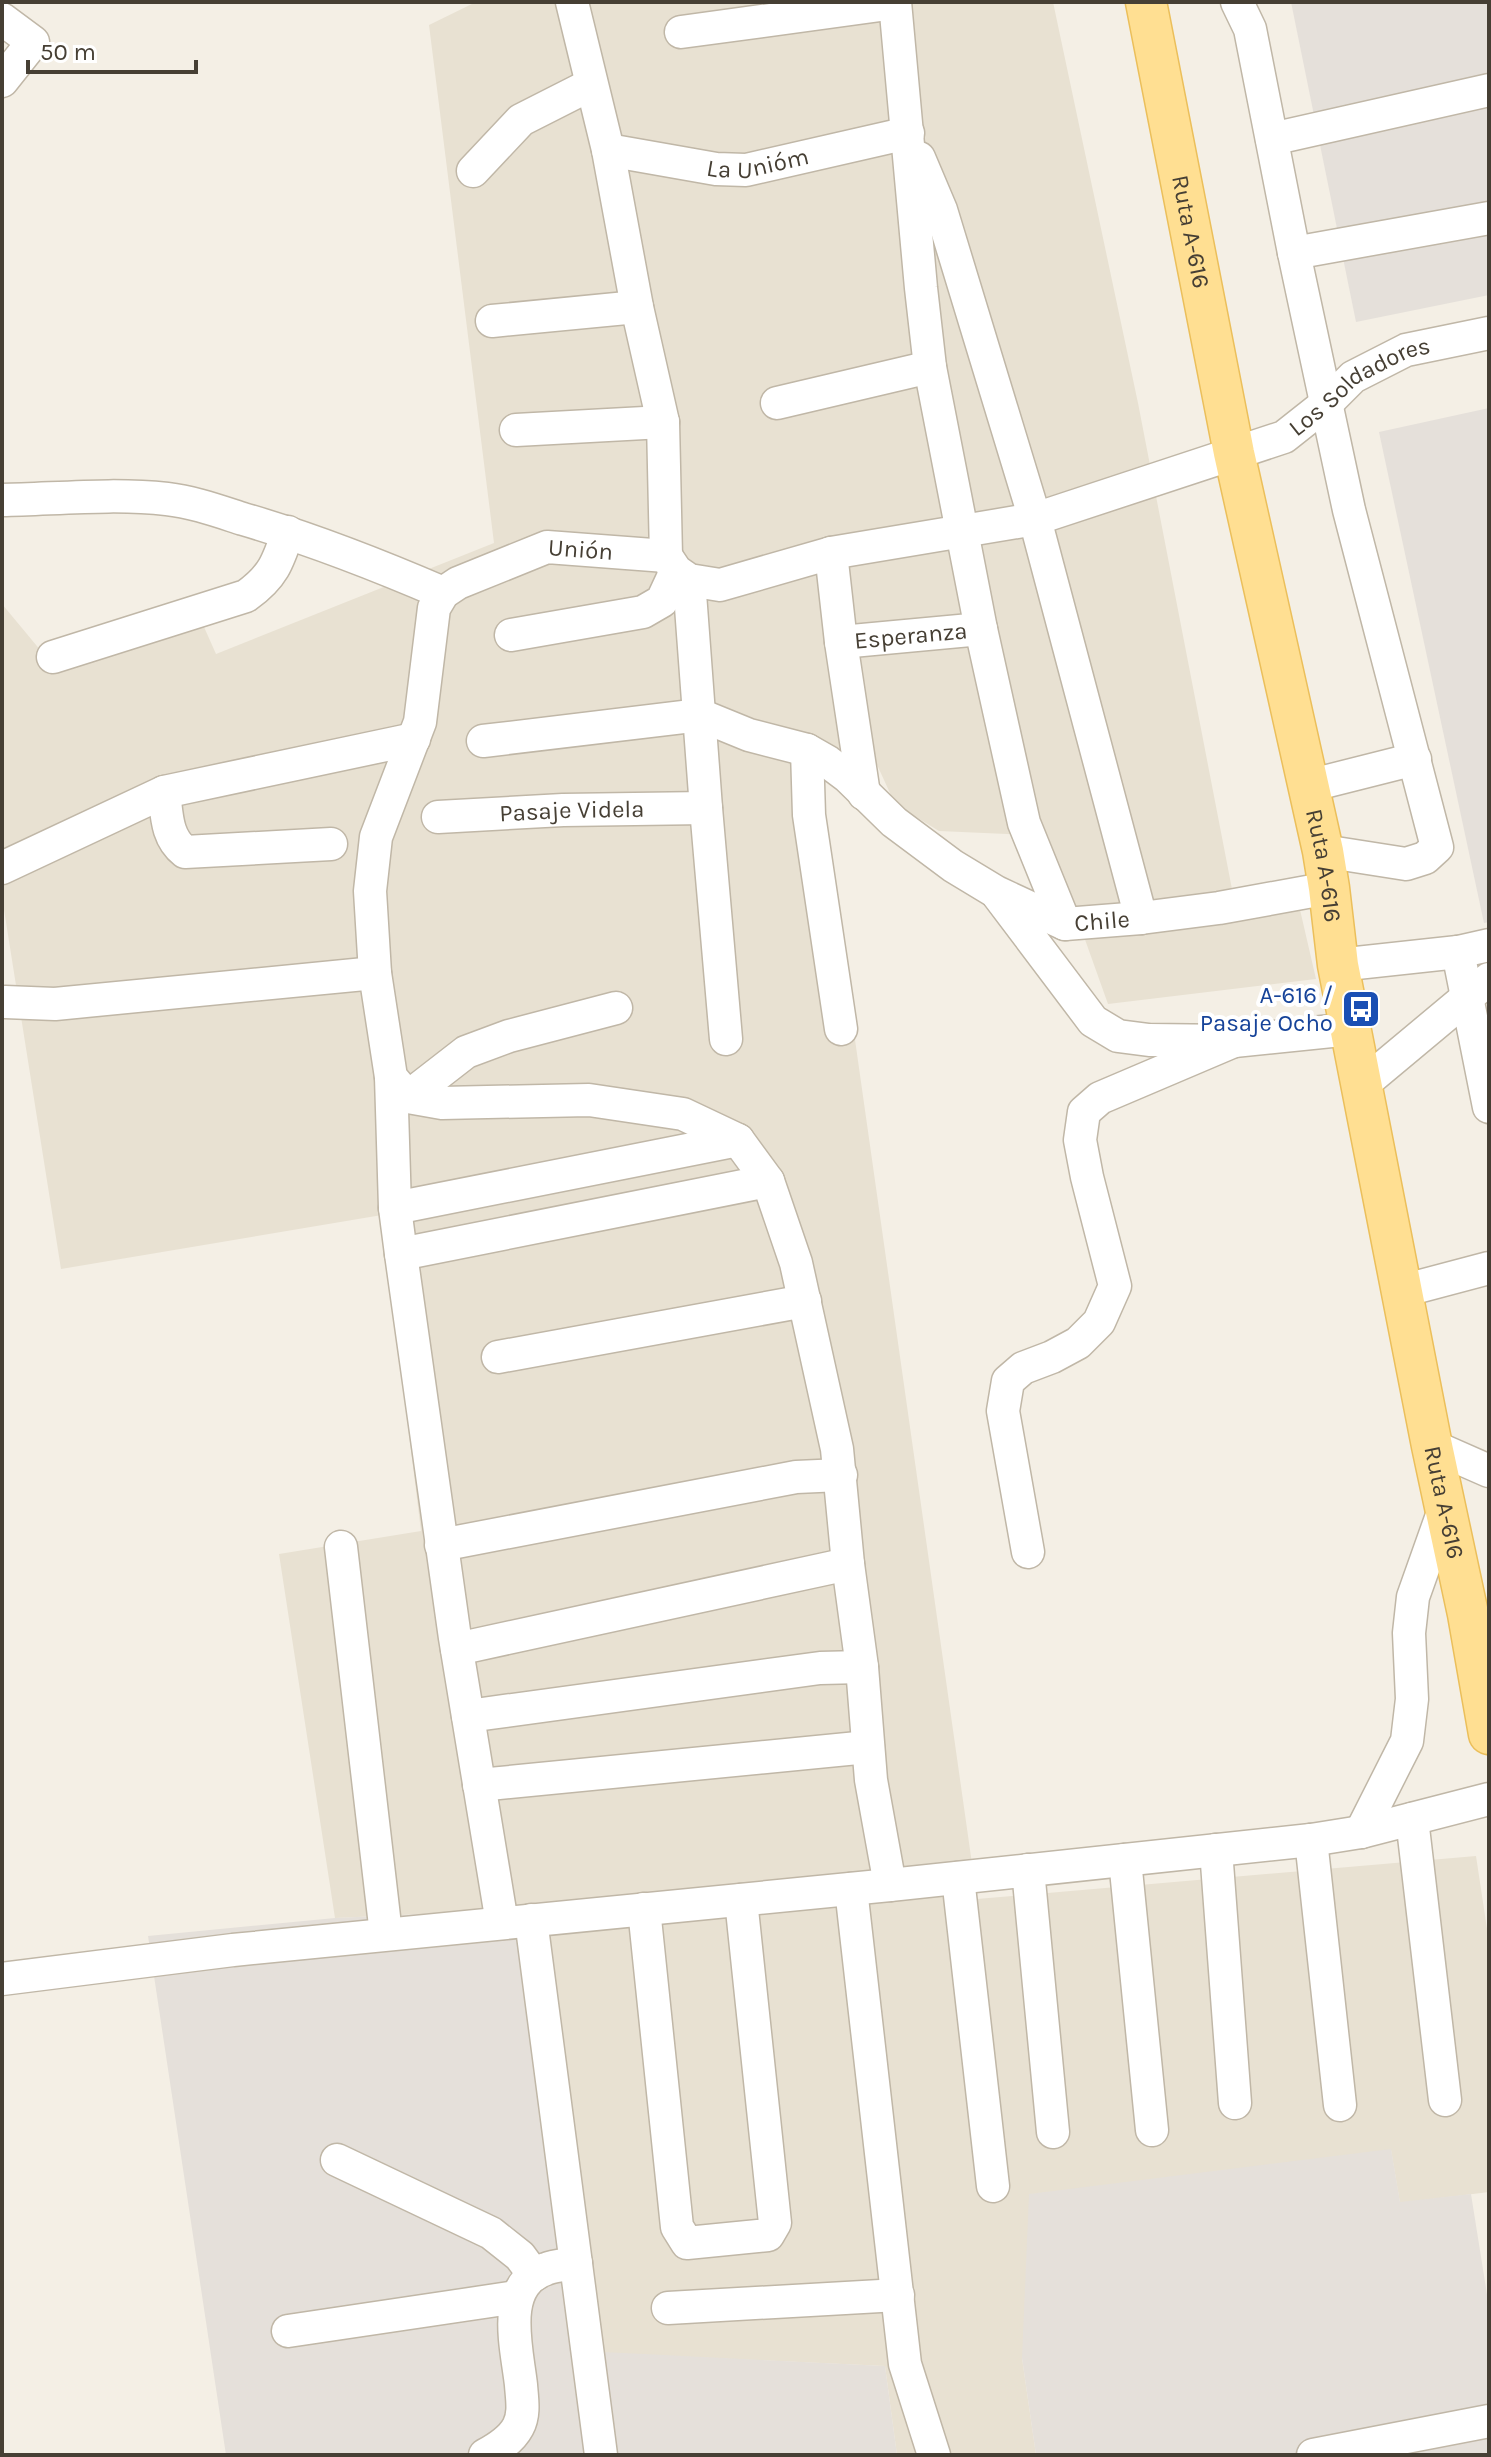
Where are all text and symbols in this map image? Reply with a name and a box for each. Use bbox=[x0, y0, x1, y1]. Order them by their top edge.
scale bar bbox=[28, 24, 196, 74]
text: 50 m bbox=[40, 38, 96, 66]
street label: La Unióm bbox=[705, 142, 811, 184]
street label: Ruta A-616 bbox=[1166, 173, 1216, 291]
street label: Los Soldadores bbox=[1283, 331, 1433, 442]
street label: Unión bbox=[547, 533, 614, 566]
street label: Esperanza bbox=[853, 616, 968, 655]
street label: Pasaje Videla bbox=[499, 795, 645, 828]
street label: Ruta A-616 bbox=[1300, 806, 1347, 924]
street label: Chile bbox=[1073, 905, 1131, 937]
place label: A-616 / Pasaje Ocho bbox=[1200, 981, 1333, 1037]
bus stop icon: A-616 / Pasaje Ocho bbox=[1340, 988, 1382, 1030]
street label: Ruta A-616 bbox=[1418, 1443, 1470, 1561]

